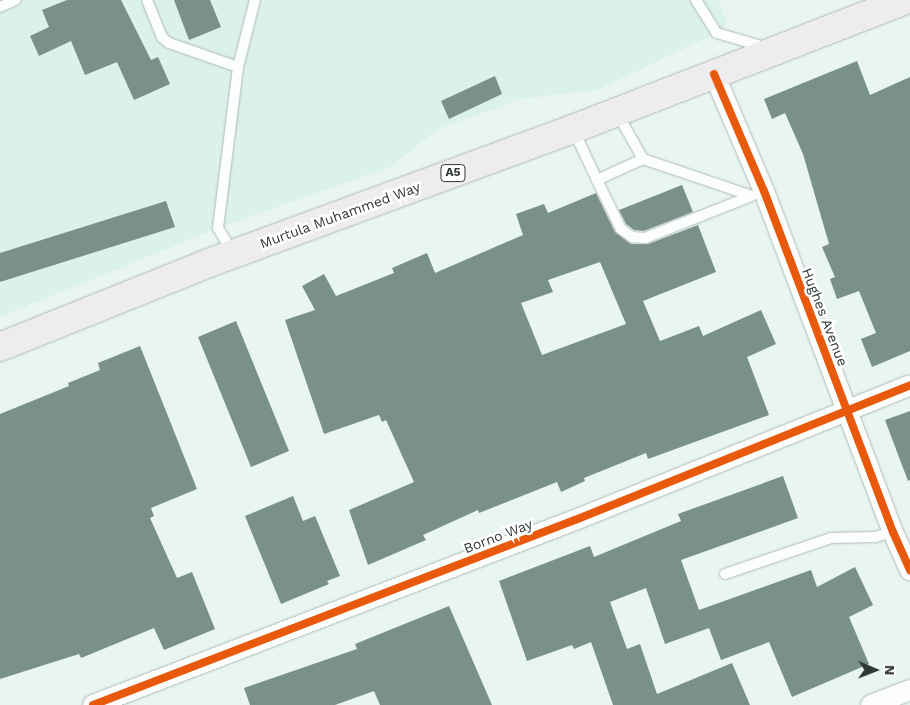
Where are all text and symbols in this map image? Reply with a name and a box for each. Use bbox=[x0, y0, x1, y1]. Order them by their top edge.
road number: A5 bbox=[439, 164, 467, 182]
street label: Murtula Muhammed Way bbox=[257, 178, 423, 252]
street label: Hughes Avenue bbox=[798, 265, 852, 369]
street label: Borno Way bbox=[461, 515, 535, 557]
north arrow bbox=[850, 645, 900, 695]
text: N bbox=[882, 665, 898, 676]

